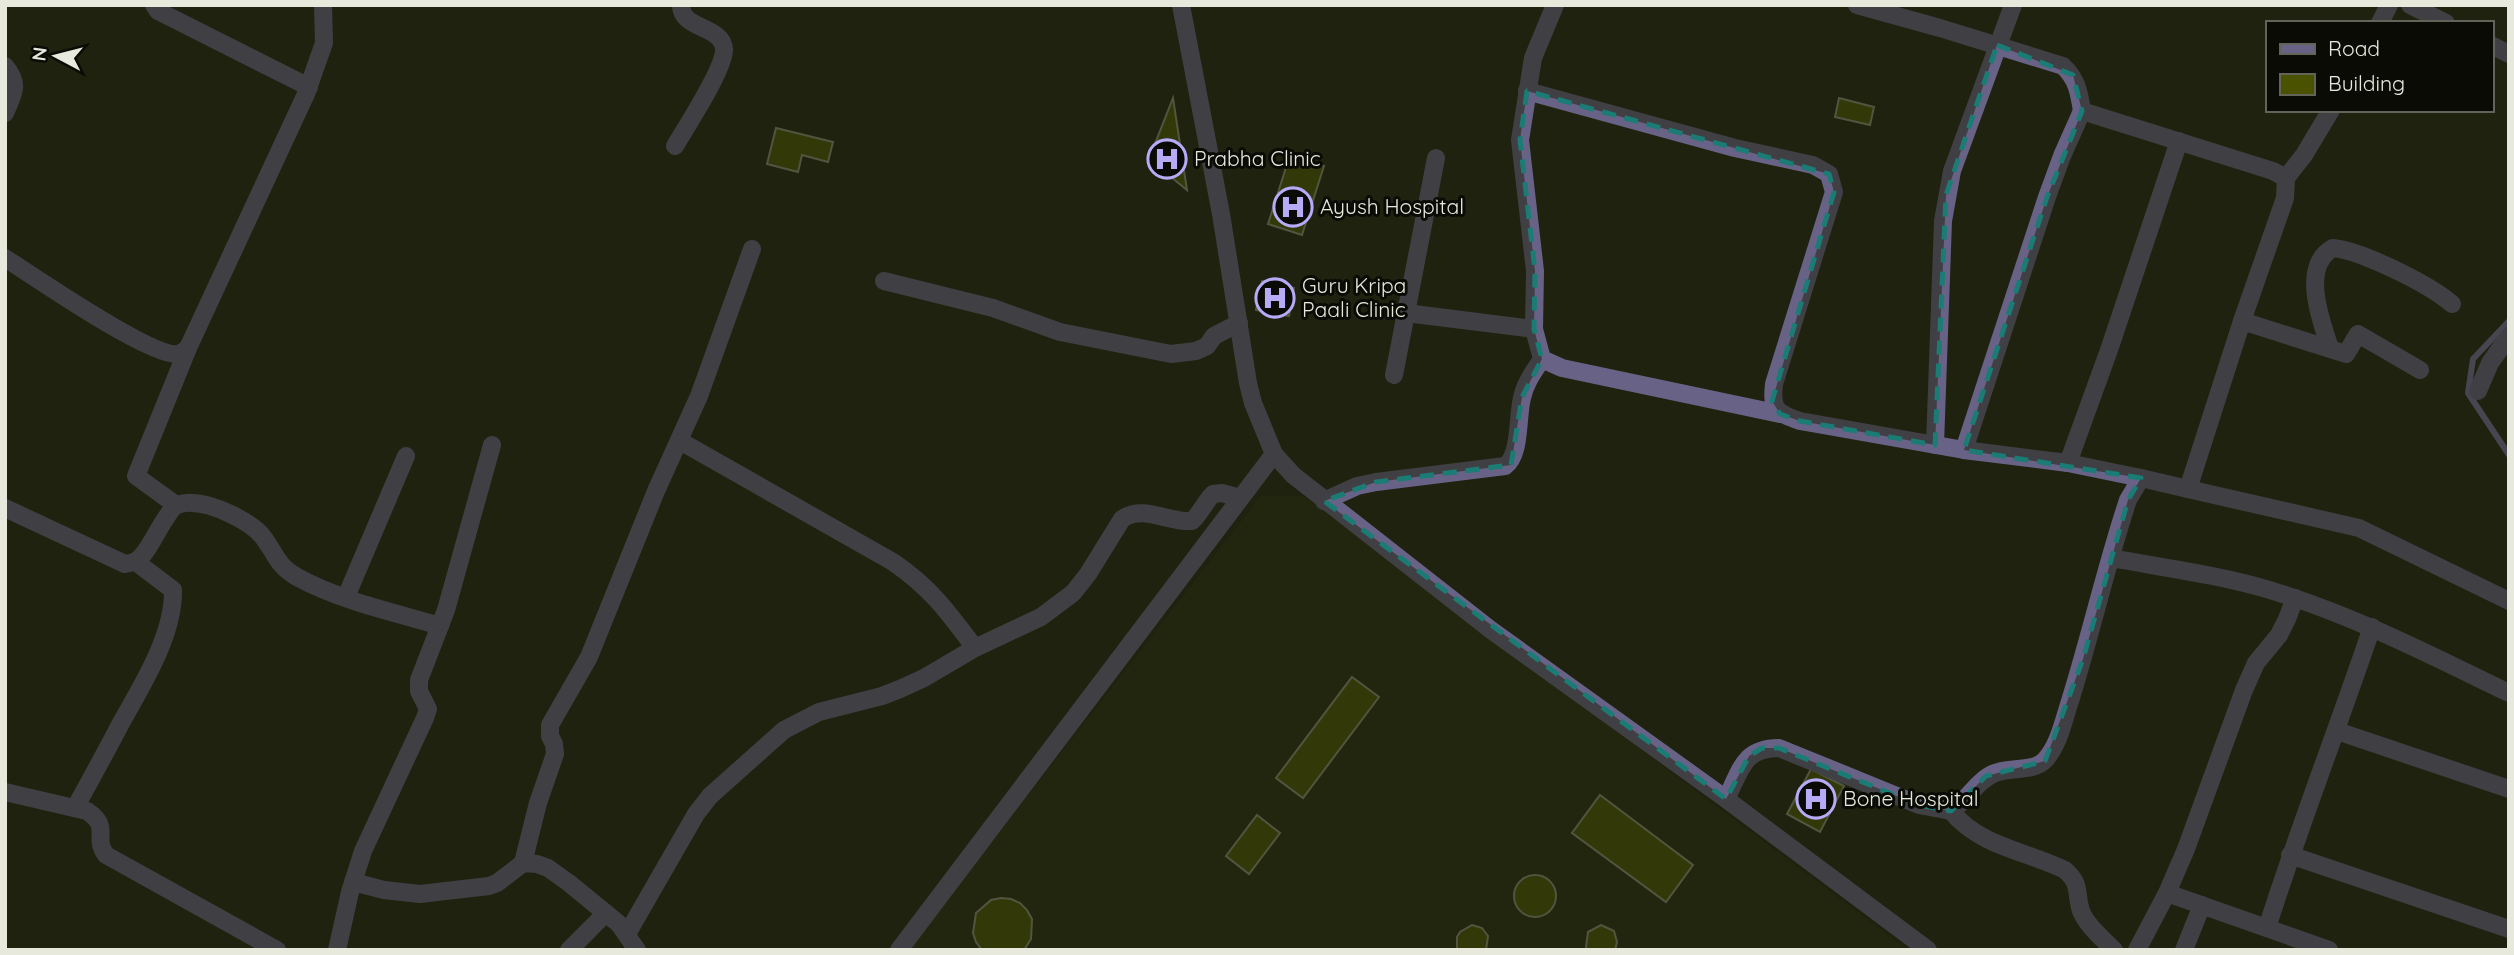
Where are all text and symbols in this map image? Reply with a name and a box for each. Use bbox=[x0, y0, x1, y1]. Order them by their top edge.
north arrow bbox=[21, 21, 91, 91]
legend bbox=[2266, 21, 2493, 112]
text: Road bbox=[2328, 35, 2380, 61]
text: N bbox=[26, 46, 52, 62]
text: Building bbox=[2328, 70, 2405, 96]
hospital icon: Prabha Clinic bbox=[1146, 138, 1188, 180]
place label: Prabha Clinic bbox=[1194, 145, 1321, 171]
hospital icon: Ayush Hospital bbox=[1272, 186, 1314, 228]
place label: Ayush Hospital bbox=[1320, 193, 1464, 219]
place label: Guru Kripa Paali Clinic bbox=[1302, 272, 1406, 322]
hospital icon: Guru Kripa Paali Clinic bbox=[1254, 277, 1296, 319]
hospital icon: Bone Hospital bbox=[1795, 778, 1837, 820]
place label: Bone Hospital bbox=[1843, 785, 1979, 811]

